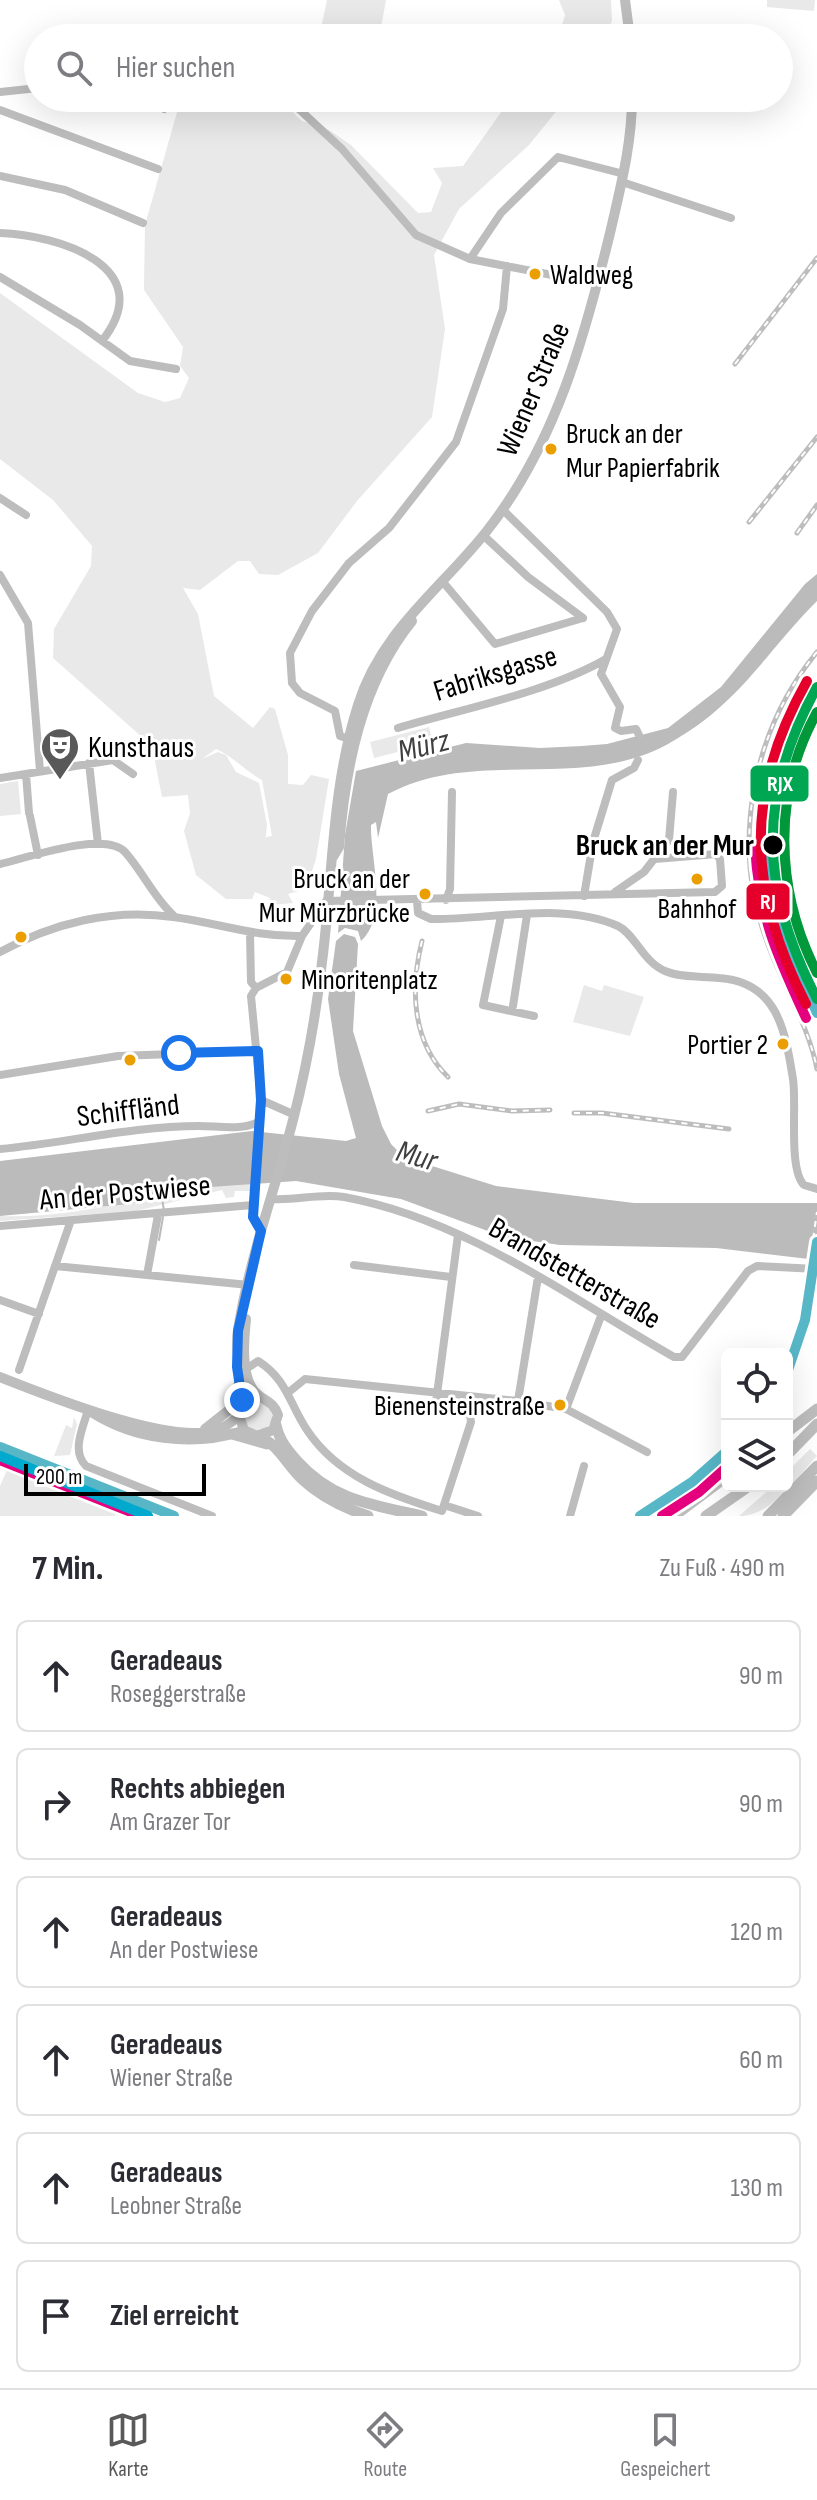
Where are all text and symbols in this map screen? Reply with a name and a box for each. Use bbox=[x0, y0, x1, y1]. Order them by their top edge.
search box bbox=[24, 24, 793, 112]
icon: search bbox=[52, 46, 96, 90]
text: Hier suchen bbox=[116, 50, 235, 86]
place label: Waldweg bbox=[550, 259, 633, 292]
marker: Waldweg bbox=[527, 266, 543, 282]
street label: Wiener Straße bbox=[490, 317, 578, 462]
place label: Bruck an der Mur Papierfabrik bbox=[566, 418, 720, 485]
marker: Bruck an der Mur Papierfabrik bbox=[543, 441, 559, 457]
street label: Fabriksgasse bbox=[429, 638, 561, 710]
water label: Mürz bbox=[393, 721, 455, 772]
theatre icon: Kunsthaus bbox=[39, 726, 81, 781]
place label: Kunsthaus bbox=[88, 730, 194, 766]
line badge: RJX bbox=[749, 764, 810, 803]
text: RJX bbox=[767, 771, 794, 798]
place label: Bruck an der Mur bbox=[576, 828, 754, 864]
marker: Bruck an der Mur bbox=[761, 833, 785, 857]
place label: Bruck an der Mur Mürzbrücke bbox=[259, 863, 410, 930]
marker: Bahnhof bbox=[689, 871, 705, 887]
line badge: RJ bbox=[745, 882, 791, 921]
marker: Bruck an der Mur Mürzbrücke bbox=[417, 886, 433, 902]
text: RJ bbox=[760, 889, 776, 916]
place label: Bahnhof bbox=[658, 893, 737, 926]
unlabelled marker bbox=[13, 929, 29, 945]
place label: Minoritenplatz bbox=[301, 964, 438, 997]
marker: Minoritenplatz bbox=[278, 971, 294, 987]
place label: Portier 2 bbox=[687, 1029, 768, 1062]
route start bbox=[161, 1035, 197, 1071]
marker: Portier 2 bbox=[775, 1036, 791, 1052]
unlabelled marker bbox=[122, 1052, 138, 1068]
street label: Schiffländ bbox=[75, 1087, 181, 1135]
water label: Mur bbox=[392, 1132, 442, 1181]
street label: An der Postwiese bbox=[37, 1168, 212, 1218]
street label: Brandstetterstraße bbox=[482, 1210, 667, 1338]
map controls bbox=[721, 1348, 793, 1492]
button: locate bbox=[721, 1348, 793, 1420]
route end bbox=[224, 1382, 260, 1418]
place label: Bienensteinstraße bbox=[374, 1390, 545, 1423]
marker: Bienensteinstraße bbox=[552, 1397, 568, 1413]
button: layers bbox=[721, 1420, 793, 1492]
scale bar bbox=[24, 1460, 206, 1496]
text: 200 m bbox=[36, 1464, 82, 1491]
text: 7 Min. bbox=[32, 1548, 103, 1589]
text: Zu Fuß · 490 m bbox=[660, 1553, 785, 1584]
text: Geradeaus bbox=[110, 1643, 223, 1679]
icon: ahead bbox=[34, 1654, 78, 1698]
text: 90 m bbox=[739, 1661, 783, 1692]
text: Roseggerstraße bbox=[110, 1679, 246, 1710]
text: Rechts abbiegen bbox=[110, 1771, 285, 1807]
icon: right bbox=[34, 1782, 78, 1826]
text: 90 m bbox=[739, 1789, 783, 1820]
text: Am Grazer Tor bbox=[110, 1807, 231, 1838]
text: Geradeaus bbox=[110, 1899, 223, 1935]
icon: ahead bbox=[34, 1910, 78, 1954]
text: 120 m bbox=[730, 1917, 783, 1948]
text: An der Postwiese bbox=[110, 1935, 259, 1966]
text: Geradeaus bbox=[110, 2027, 223, 2063]
icon: ahead bbox=[34, 2038, 78, 2082]
text: 60 m bbox=[739, 2045, 783, 2076]
text: Wiener Straße bbox=[110, 2063, 233, 2094]
text: Geradeaus bbox=[110, 2155, 223, 2191]
icon: ahead bbox=[34, 2166, 78, 2210]
text: 130 m bbox=[731, 2173, 783, 2204]
text: Leobner Straße bbox=[110, 2191, 242, 2222]
icon: arrive bbox=[34, 2294, 78, 2338]
text: Ziel erreicht bbox=[110, 2298, 239, 2334]
tab: Karte bbox=[106, 2408, 150, 2483]
tab: Route bbox=[363, 2408, 407, 2483]
tab: Gespeichert bbox=[620, 2408, 711, 2483]

